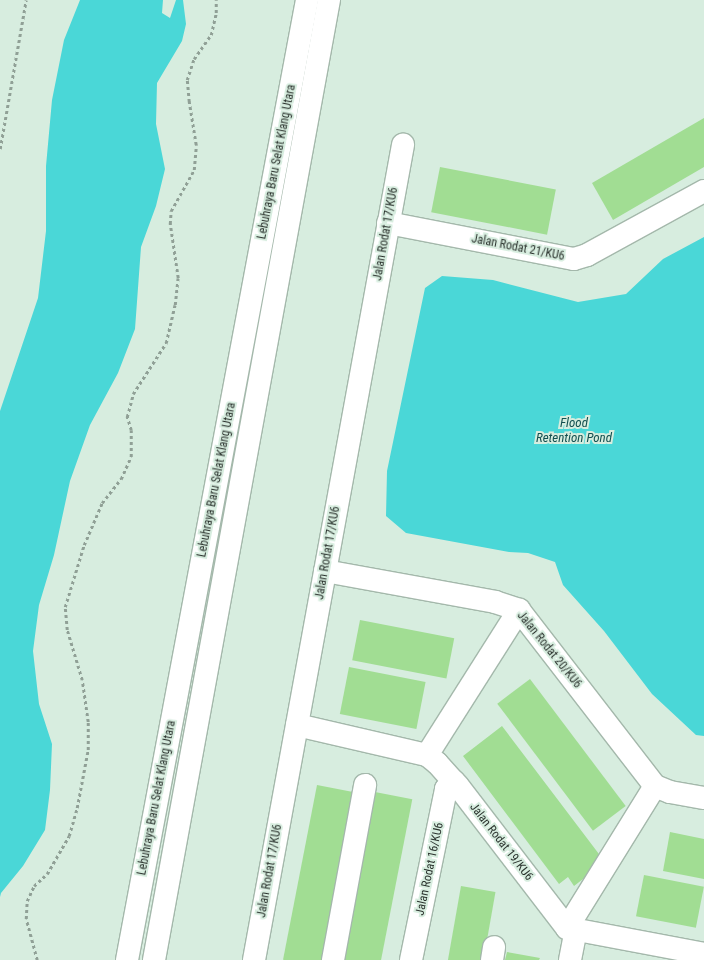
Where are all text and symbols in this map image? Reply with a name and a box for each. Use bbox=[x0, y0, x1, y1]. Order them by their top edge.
street label: Lebuhraya Baru Selat Klang Utara bbox=[255, 83, 299, 241]
street label: Jalan Rodat 17/KU6 bbox=[371, 186, 401, 282]
street label: Jalan Rodat 21/KU6 bbox=[470, 232, 566, 264]
street label: Lebuhraya Baru Selat Klang Utara bbox=[195, 401, 239, 559]
water label: Flood Retention Pond bbox=[536, 416, 612, 447]
street label: Jalan Rodat 17/KU6 bbox=[313, 505, 343, 601]
street label: Jalan Rodat 20/KU6 bbox=[514, 609, 584, 691]
street label: Lebuhraya Baru Selat Klang Utara bbox=[135, 719, 179, 877]
street label: Jalan Rodat 19/KU6 bbox=[466, 800, 536, 884]
street label: Jalan Rodat 16/KU6 bbox=[413, 821, 447, 917]
street label: Jalan Rodat 17/KU6 bbox=[255, 823, 285, 919]

